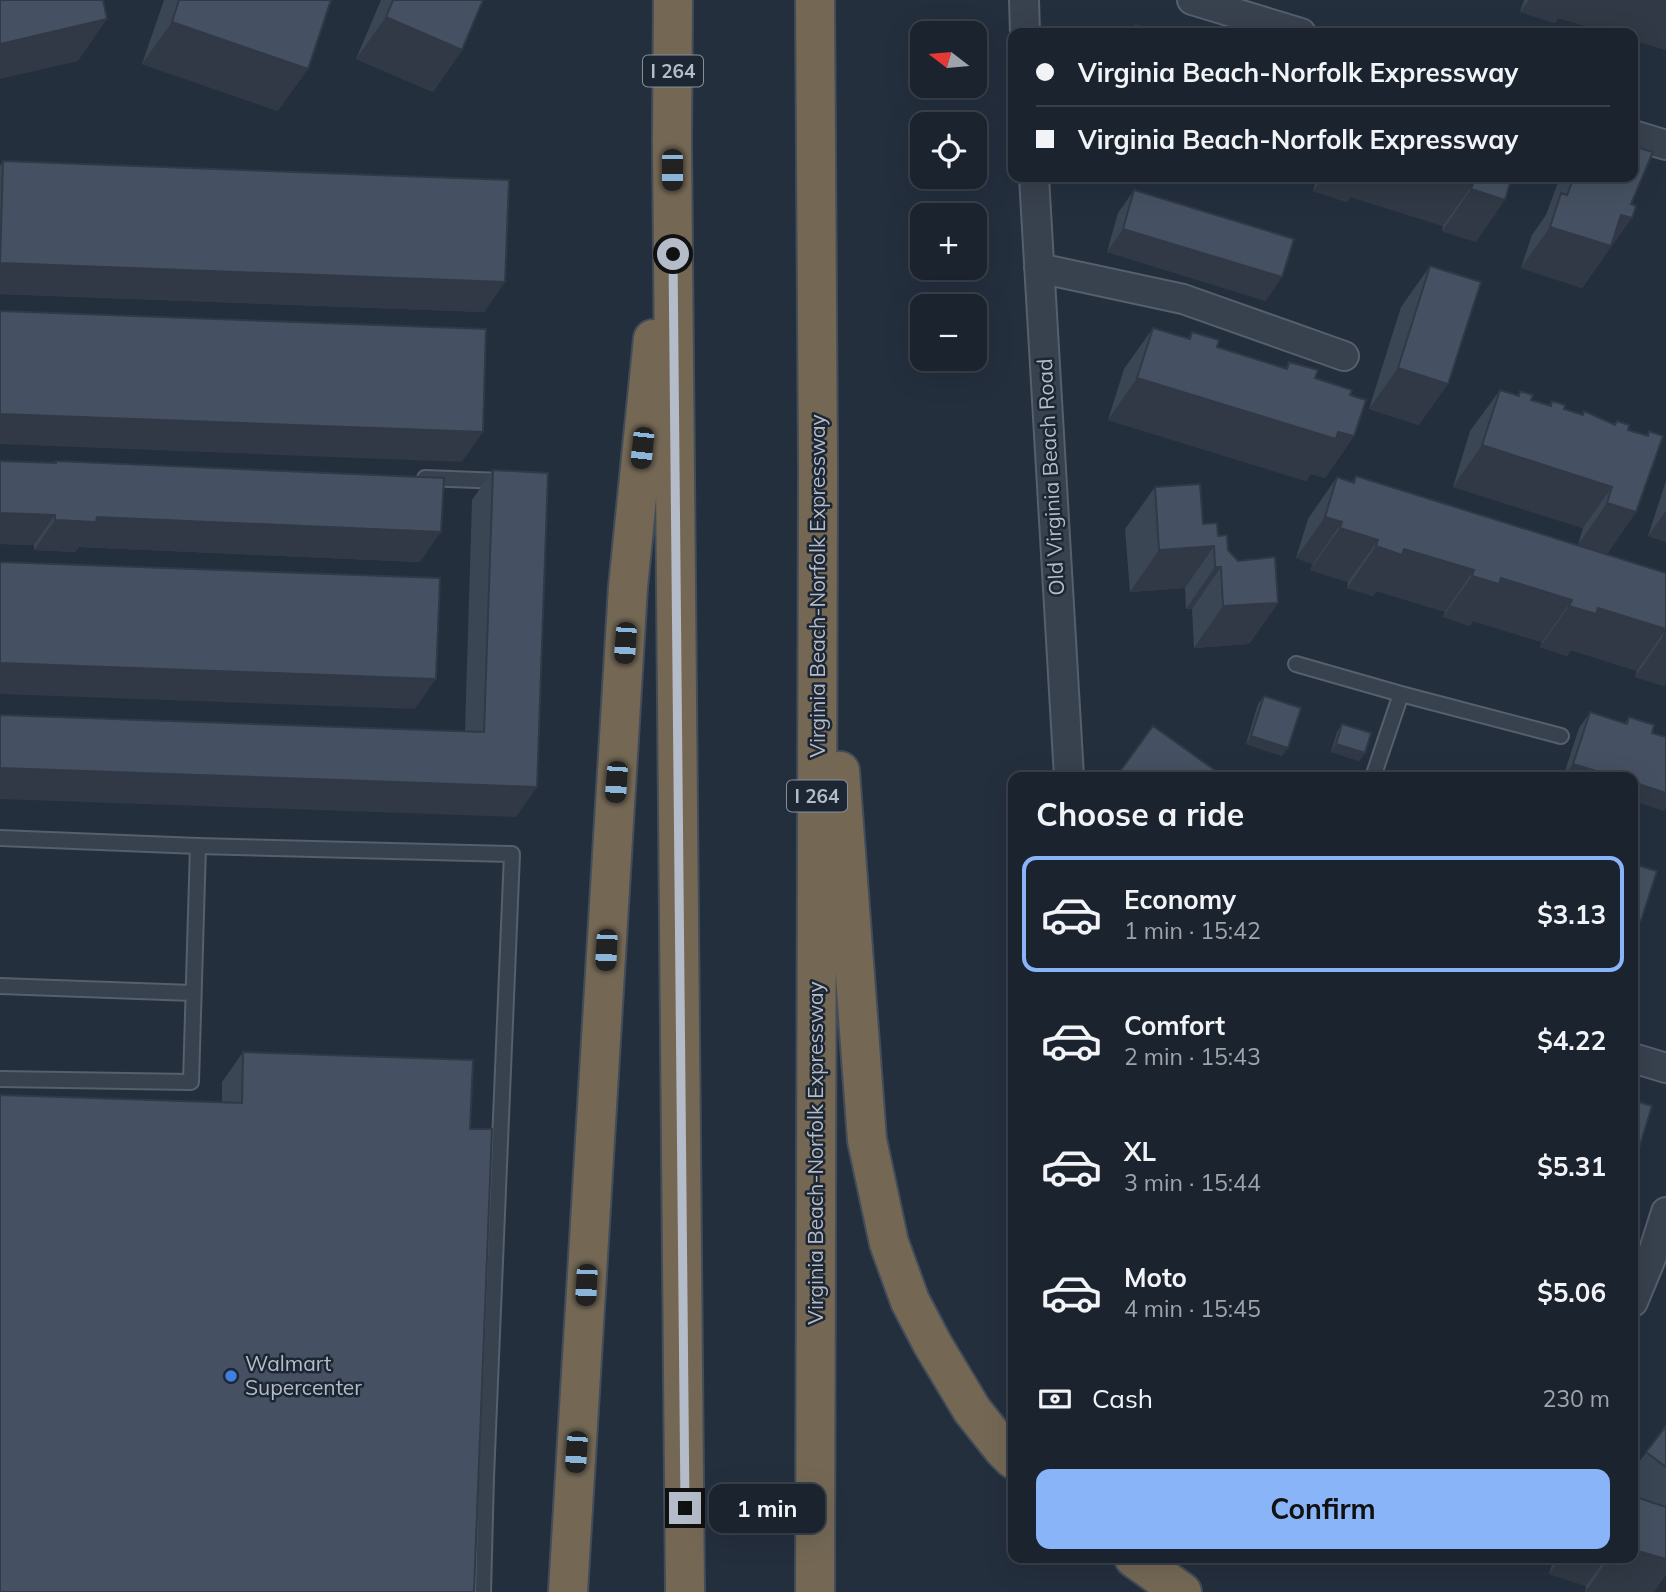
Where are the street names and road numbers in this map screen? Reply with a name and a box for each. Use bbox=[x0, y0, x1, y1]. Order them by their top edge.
road number: I 264 bbox=[643, 55, 703, 86]
street label: Old Virginia Beach Road bbox=[1031, 358, 1069, 596]
street label: Virginia Beach-Norfolk Expressway bbox=[804, 414, 830, 758]
road number: I 264 bbox=[787, 780, 847, 811]
street label: Virginia Beach-Norfolk Expressway bbox=[802, 981, 828, 1325]

